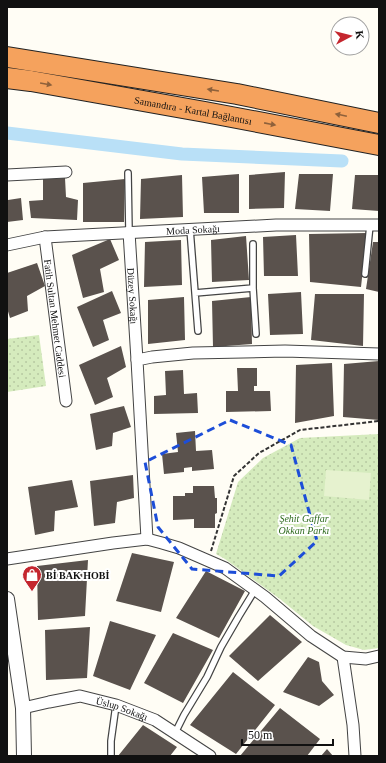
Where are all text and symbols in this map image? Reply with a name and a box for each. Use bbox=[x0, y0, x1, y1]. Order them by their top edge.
north arrow bbox=[330, 16, 370, 56]
text: K bbox=[353, 30, 366, 40]
one-way arrow bbox=[39, 81, 52, 87]
one-way arrow bbox=[207, 87, 219, 93]
street label: Samandıra - Kartal Bağlantısı bbox=[134, 94, 253, 126]
one-way arrow bbox=[335, 112, 347, 118]
one-way arrow bbox=[264, 122, 276, 128]
street label: Moda Sokağı bbox=[166, 222, 220, 236]
street label: Fatih Sultan Mehmet Caddesi bbox=[42, 258, 68, 378]
street label: Düzey Sokağı bbox=[126, 267, 140, 325]
park label: Şehit Gaffar Okkan Parkı bbox=[279, 513, 330, 536]
shop icon: Bİ BAK HOBİ bbox=[21, 564, 43, 592]
place label: Bİ BAK HOBİ bbox=[46, 570, 109, 581]
street label: Üslup Sokağı bbox=[95, 695, 150, 722]
scale bar bbox=[242, 721, 333, 747]
text: 50 m bbox=[248, 728, 273, 742]

